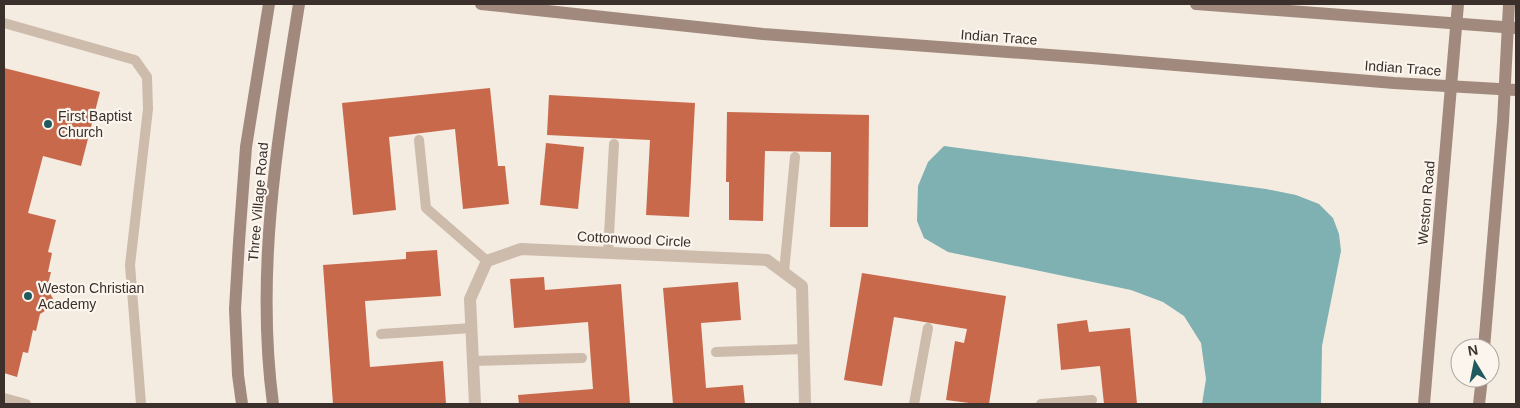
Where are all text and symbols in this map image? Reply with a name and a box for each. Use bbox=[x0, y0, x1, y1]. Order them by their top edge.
street label: Indian Trace bbox=[960, 26, 1038, 48]
street label: Indian Trace bbox=[1364, 57, 1442, 79]
place label: First Baptist Church bbox=[58, 108, 132, 140]
marker: First Baptist Church bbox=[42, 118, 54, 130]
street label: Three Village Road bbox=[245, 142, 271, 262]
street label: Weston Road bbox=[1414, 160, 1438, 246]
street label: Cottonwood Circle bbox=[576, 228, 692, 250]
place label: Weston Christian Academy bbox=[38, 280, 144, 312]
marker: Weston Christian Academy bbox=[22, 290, 34, 302]
north arrow bbox=[1450, 338, 1500, 388]
text: N bbox=[1466, 341, 1479, 359]

